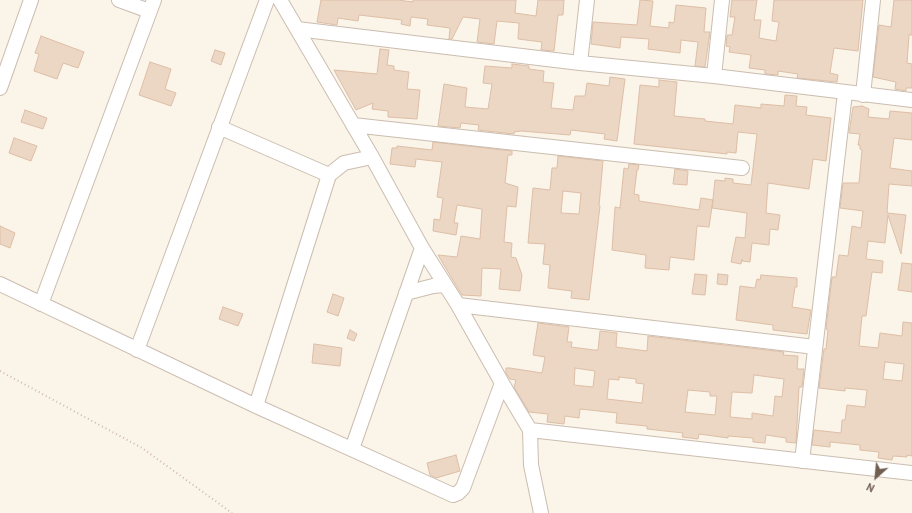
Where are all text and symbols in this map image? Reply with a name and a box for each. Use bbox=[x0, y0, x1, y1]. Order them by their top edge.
north arrow bbox=[856, 457, 896, 497]
text: N bbox=[864, 480, 877, 496]

